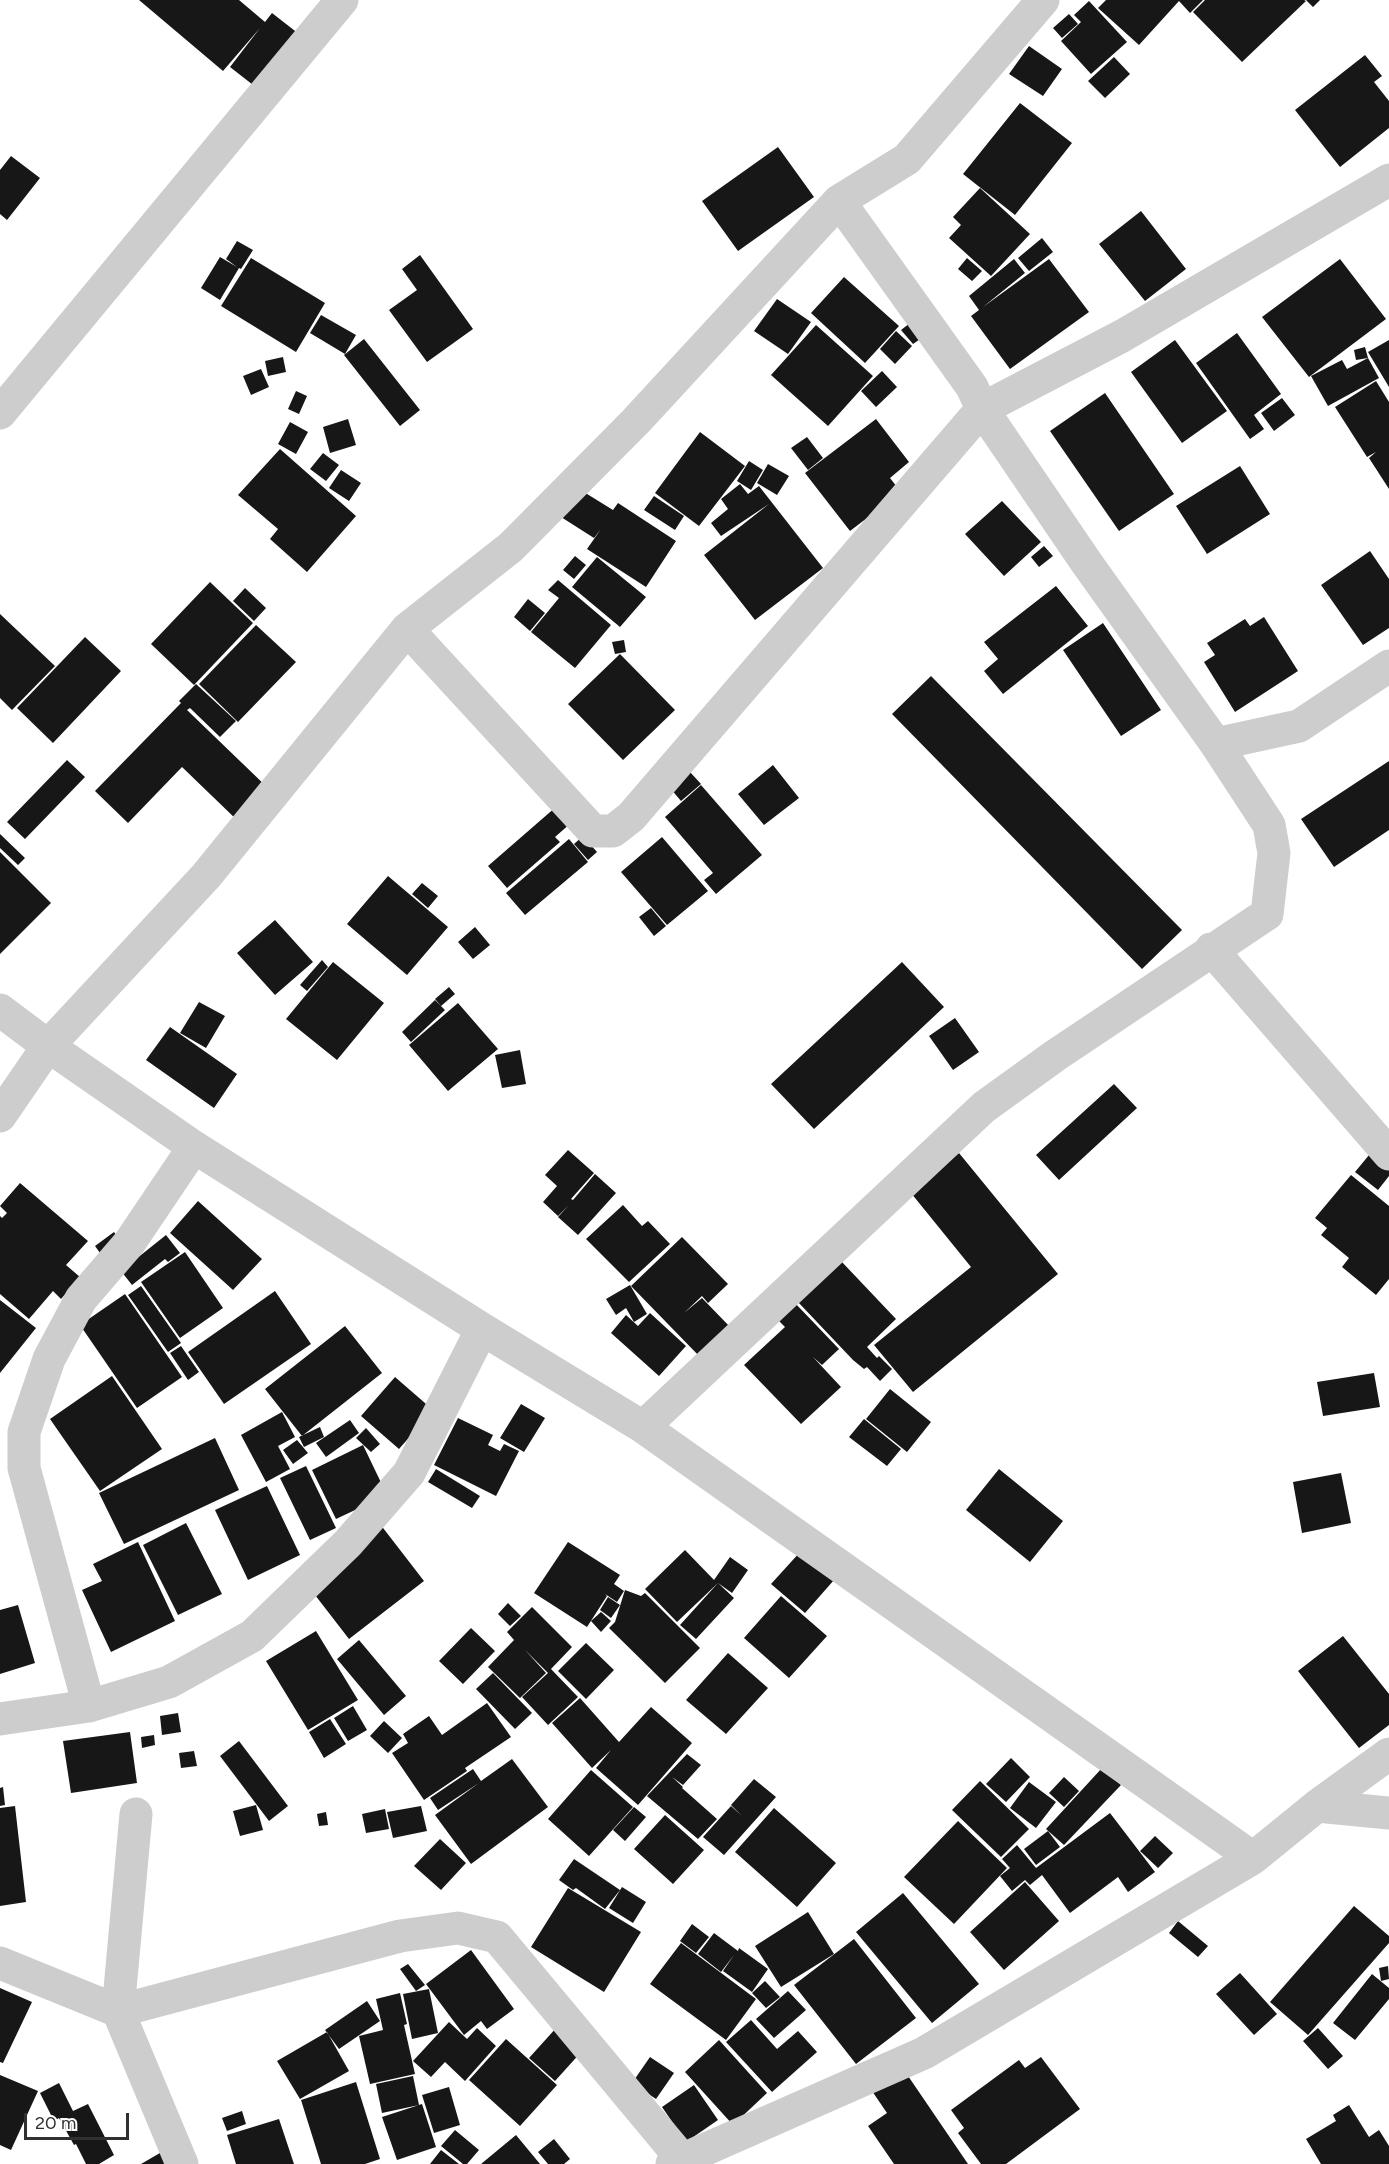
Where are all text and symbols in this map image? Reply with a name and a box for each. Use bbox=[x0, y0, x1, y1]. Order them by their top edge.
scale bar bbox=[27, 2101, 132, 2139]
text: 20 m bbox=[35, 2112, 76, 2134]

